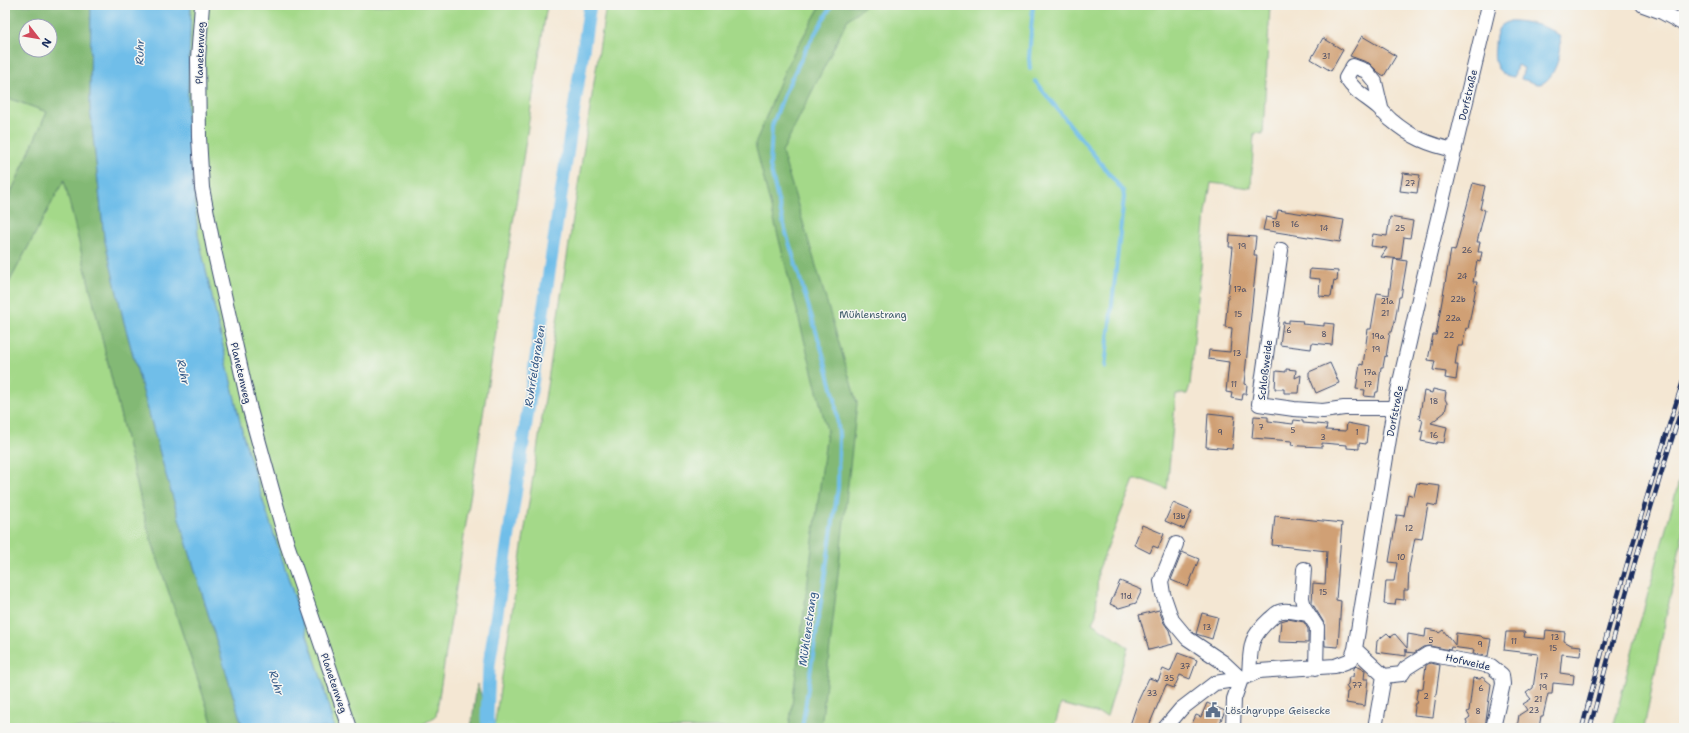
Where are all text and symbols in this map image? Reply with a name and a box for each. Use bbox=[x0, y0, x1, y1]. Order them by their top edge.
north arrow bbox=[18, 18, 58, 58]
street label: Planetenweg bbox=[192, 22, 208, 84]
text: N bbox=[37, 35, 55, 51]
water label: Ruhr bbox=[132, 38, 148, 65]
house number: 31 bbox=[1322, 51, 1330, 62]
street label: Dorfstraße bbox=[1456, 68, 1480, 122]
house number: 27 bbox=[1405, 178, 1416, 189]
house number: 18 bbox=[1272, 219, 1280, 230]
house number: 16 bbox=[1291, 219, 1300, 230]
house number: 14 bbox=[1320, 223, 1329, 234]
house number: 25 bbox=[1395, 223, 1405, 234]
house number: 19 bbox=[1238, 241, 1246, 252]
house number: 26 bbox=[1462, 245, 1473, 256]
house number: 24 bbox=[1457, 271, 1468, 282]
house number: 17a bbox=[1233, 284, 1247, 295]
house number: 22b bbox=[1450, 294, 1466, 305]
house number: 21a bbox=[1380, 296, 1394, 307]
park label: Mühlenstrang bbox=[839, 308, 907, 321]
house number: 21 bbox=[1381, 308, 1389, 319]
house number: 15 bbox=[1234, 309, 1242, 320]
house number: 22a bbox=[1445, 313, 1461, 324]
water label: Ruhrfeldgraben bbox=[521, 324, 549, 408]
house number: 6 bbox=[1286, 325, 1292, 336]
house number: 8 bbox=[1321, 329, 1327, 340]
house number: 22 bbox=[1444, 330, 1455, 341]
house number: 19a bbox=[1371, 331, 1385, 342]
street label: Schloßweide bbox=[1255, 339, 1275, 401]
street label: Planetenweg bbox=[228, 341, 254, 405]
house number: 19 bbox=[1372, 344, 1380, 355]
house number: 13 bbox=[1233, 348, 1241, 359]
water label: Ruhr bbox=[173, 358, 193, 387]
house number: 17a bbox=[1363, 367, 1377, 378]
house number: 11 bbox=[1231, 379, 1237, 390]
house number: 17 bbox=[1364, 379, 1373, 390]
street label: Dorfstraße bbox=[1384, 384, 1406, 438]
house number: 18 bbox=[1430, 396, 1438, 407]
house number: 7 bbox=[1258, 422, 1264, 433]
house number: 5 bbox=[1291, 425, 1296, 436]
house number: 9 bbox=[1217, 427, 1223, 438]
house number: 1 bbox=[1355, 427, 1359, 438]
house number: 16 bbox=[1430, 430, 1439, 441]
house number: 3 bbox=[1320, 432, 1326, 443]
house number: 13b bbox=[1172, 511, 1186, 522]
house number: 12 bbox=[1405, 523, 1414, 534]
house number: 10 bbox=[1397, 552, 1405, 563]
house number: 15 bbox=[1319, 587, 1327, 598]
water label: Mühlenstrang bbox=[795, 591, 821, 667]
house number: 11d bbox=[1120, 591, 1132, 602]
house number: 13 bbox=[1203, 622, 1211, 633]
house number: 13 bbox=[1551, 632, 1559, 643]
house number: 5 bbox=[1429, 635, 1434, 646]
house number: 11 bbox=[1511, 636, 1517, 647]
house number: 9 bbox=[1477, 639, 1483, 650]
house number: 15 bbox=[1549, 643, 1557, 654]
street label: Planetenweg bbox=[318, 651, 350, 715]
street label: Hofweide bbox=[1444, 651, 1492, 674]
house number: 37 bbox=[1180, 661, 1191, 672]
water label: Ruhr bbox=[265, 669, 287, 698]
house number: 17 bbox=[1540, 671, 1549, 682]
house number: 35 bbox=[1164, 673, 1174, 684]
house number: 77 bbox=[1352, 680, 1363, 691]
house number: 19 bbox=[1539, 682, 1547, 693]
house number: 6 bbox=[1478, 683, 1484, 694]
house number: 33 bbox=[1147, 688, 1157, 699]
house number: 2 bbox=[1423, 691, 1429, 702]
house number: 21 bbox=[1534, 694, 1542, 705]
public building icon: Löschgruppe Geisecke bbox=[1204, 701, 1222, 719]
place label: Löschgruppe Geisecke bbox=[1225, 704, 1331, 717]
house number: 23 bbox=[1529, 705, 1539, 716]
house number: 8 bbox=[1475, 706, 1481, 717]

